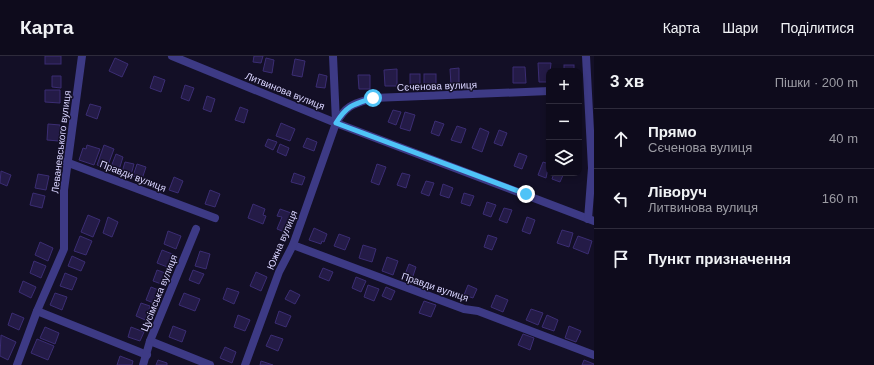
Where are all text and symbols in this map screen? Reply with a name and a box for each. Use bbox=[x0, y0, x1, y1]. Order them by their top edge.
text: Карта bbox=[20, 17, 74, 38]
text: Карта bbox=[663, 20, 700, 36]
text: Шари bbox=[722, 20, 758, 36]
text: Поділитися bbox=[780, 20, 854, 36]
map controls bbox=[546, 68, 582, 176]
button: + bbox=[546, 68, 582, 104]
street label: Литвинова вулиця bbox=[244, 70, 326, 112]
text: 3 хв bbox=[610, 72, 644, 91]
text: Пішки · 200 m bbox=[775, 75, 858, 90]
street label: Сєченова вулиця bbox=[397, 79, 477, 93]
route start bbox=[364, 89, 382, 107]
street label: Леваневського вулиця bbox=[49, 90, 73, 194]
button: − bbox=[546, 104, 582, 140]
text: Прямо bbox=[648, 123, 697, 140]
icon: ahead bbox=[610, 128, 632, 150]
text: 40 m bbox=[829, 131, 858, 146]
button: layers bbox=[546, 140, 582, 176]
text: Сєченова вулиця bbox=[648, 140, 752, 155]
street label: Правди вулиця bbox=[98, 158, 168, 194]
text: Ліворуч bbox=[648, 183, 707, 200]
route end bbox=[517, 185, 535, 203]
icon: left bbox=[610, 188, 632, 210]
text: 160 m bbox=[822, 191, 858, 206]
text: Литвинова вулиця bbox=[648, 200, 758, 215]
street label: Южна вулиця bbox=[265, 209, 299, 271]
icon: arrive bbox=[610, 248, 632, 270]
text: Пункт призначення bbox=[648, 250, 791, 267]
street label: Цусімська вулиця bbox=[139, 253, 179, 333]
street label: Правди вулиця bbox=[400, 270, 470, 304]

